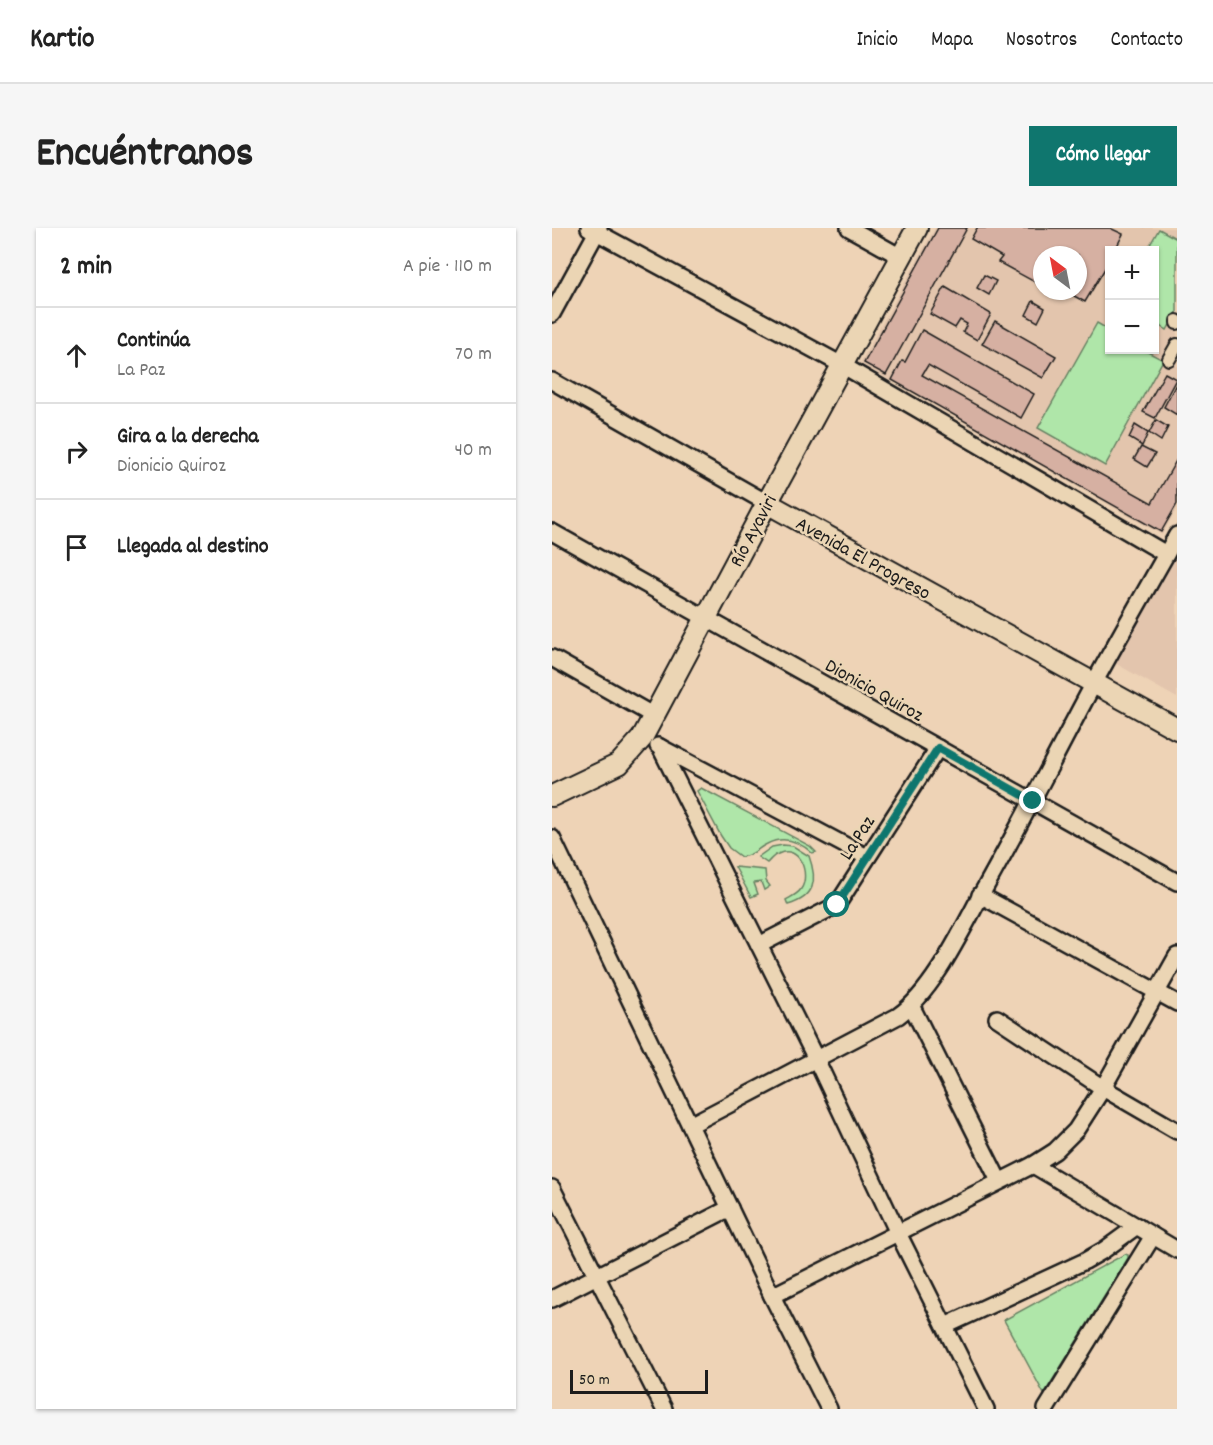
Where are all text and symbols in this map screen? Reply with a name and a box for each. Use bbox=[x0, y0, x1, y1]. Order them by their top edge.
text: Kartio bbox=[30, 21, 94, 61]
text: Inicio bbox=[856, 26, 898, 56]
text: Mapa bbox=[931, 26, 973, 56]
text: Nosotros bbox=[1006, 26, 1077, 56]
text: Contacto bbox=[1110, 26, 1183, 56]
text: Encuéntranos bbox=[36, 126, 254, 186]
button: Cómo llegar bbox=[1029, 126, 1177, 186]
north arrow bbox=[1033, 246, 1087, 300]
map controls bbox=[1105, 246, 1159, 354]
button: + bbox=[1105, 246, 1159, 300]
text: 2 min bbox=[60, 249, 112, 286]
text: A pie · 110 m bbox=[403, 253, 492, 281]
button: − bbox=[1105, 300, 1159, 354]
text: Continúa bbox=[117, 326, 190, 357]
icon: ahead bbox=[60, 339, 93, 372]
text: 70 m bbox=[455, 341, 492, 369]
text: La Paz bbox=[117, 357, 165, 385]
text: Gira a la derecha bbox=[117, 422, 259, 453]
icon: right bbox=[60, 435, 93, 468]
text: 40 m bbox=[454, 437, 492, 465]
text: Dionicio Quiroz bbox=[117, 453, 226, 481]
street label: Río Ayaviri bbox=[724, 490, 786, 573]
street label: Avenida El Progreso bbox=[790, 511, 935, 608]
icon: arrive bbox=[60, 531, 93, 564]
text: Llegada al destino bbox=[117, 532, 269, 563]
street label: Dionicio Quiroz bbox=[819, 653, 928, 730]
route end bbox=[1019, 787, 1045, 813]
street label: La Paz bbox=[834, 810, 884, 866]
route start bbox=[823, 891, 849, 917]
scale bar bbox=[570, 1367, 708, 1394]
text: 50 m bbox=[579, 1369, 610, 1392]

